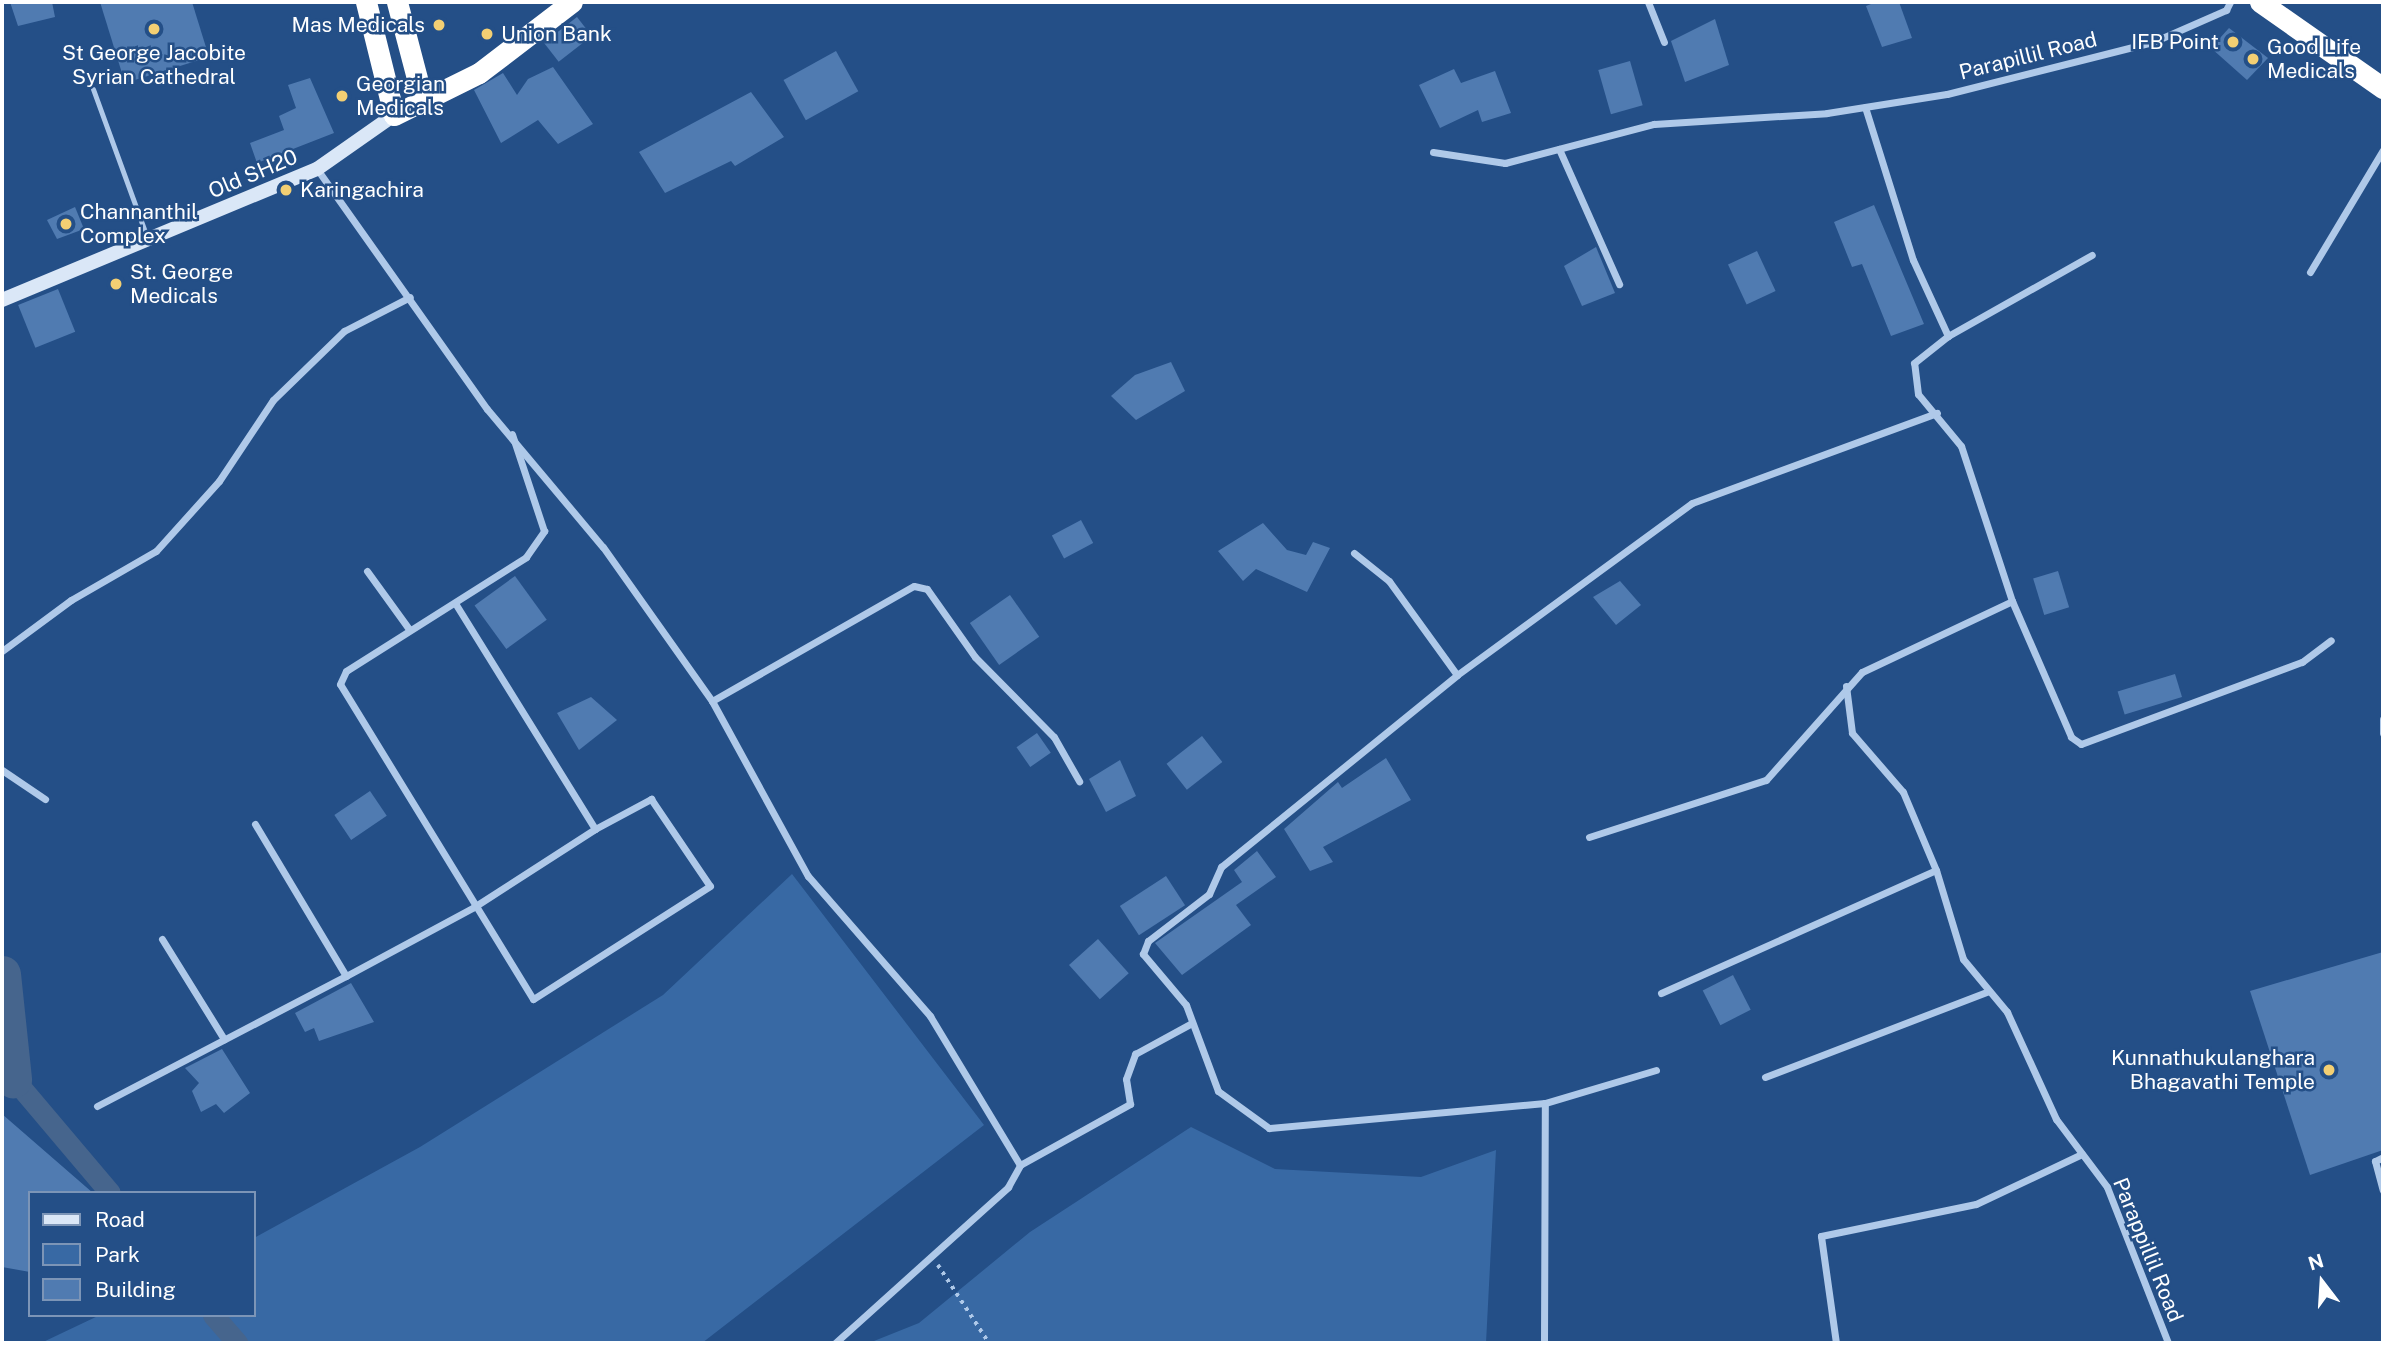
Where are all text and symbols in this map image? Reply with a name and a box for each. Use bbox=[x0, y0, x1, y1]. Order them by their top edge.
place label: Mas Medicals bbox=[291, 12, 425, 38]
marker: Mas Medicals bbox=[431, 17, 447, 33]
marker: St George Jacobite Syrian Cathedral bbox=[146, 21, 162, 37]
place label: Union Bank bbox=[501, 21, 612, 47]
marker: Union Bank bbox=[479, 26, 495, 42]
street label: Parapillil Road bbox=[1957, 27, 2099, 85]
place label: IFB Point bbox=[2131, 29, 2219, 55]
marker: IFB Point bbox=[2225, 34, 2241, 50]
place label: Good Life Medicals bbox=[2267, 34, 2361, 84]
place label: St George Jacobite Syrian Cathedral bbox=[62, 40, 246, 90]
marker: Good Life Medicals bbox=[2245, 51, 2261, 67]
place label: Georgian Medicals bbox=[356, 71, 445, 121]
marker: Georgian Medicals bbox=[334, 88, 350, 104]
street label: Old SH20 bbox=[205, 144, 301, 204]
place label: Karingachira bbox=[300, 177, 424, 203]
marker: Karingachira bbox=[278, 182, 294, 198]
place label: Channanthil Complex bbox=[80, 199, 198, 249]
marker: Channanthil Complex bbox=[58, 216, 74, 232]
place label: St. George Medicals bbox=[130, 259, 233, 309]
marker: St. George Medicals bbox=[108, 276, 124, 292]
place label: Kunnathukulanghara Bhagavathi Temple bbox=[2111, 1045, 2315, 1095]
marker: Kunnathukulanghara Bhagavathi Temple bbox=[2321, 1062, 2337, 1078]
street label: Parappillil Road bbox=[2108, 1174, 2188, 1326]
legend bbox=[28, 1191, 256, 1317]
text: Road bbox=[95, 1207, 145, 1232]
text: Park bbox=[95, 1242, 140, 1267]
north arrow bbox=[2287, 1247, 2357, 1317]
text: N bbox=[2306, 1249, 2326, 1275]
text: Building bbox=[95, 1277, 176, 1302]

